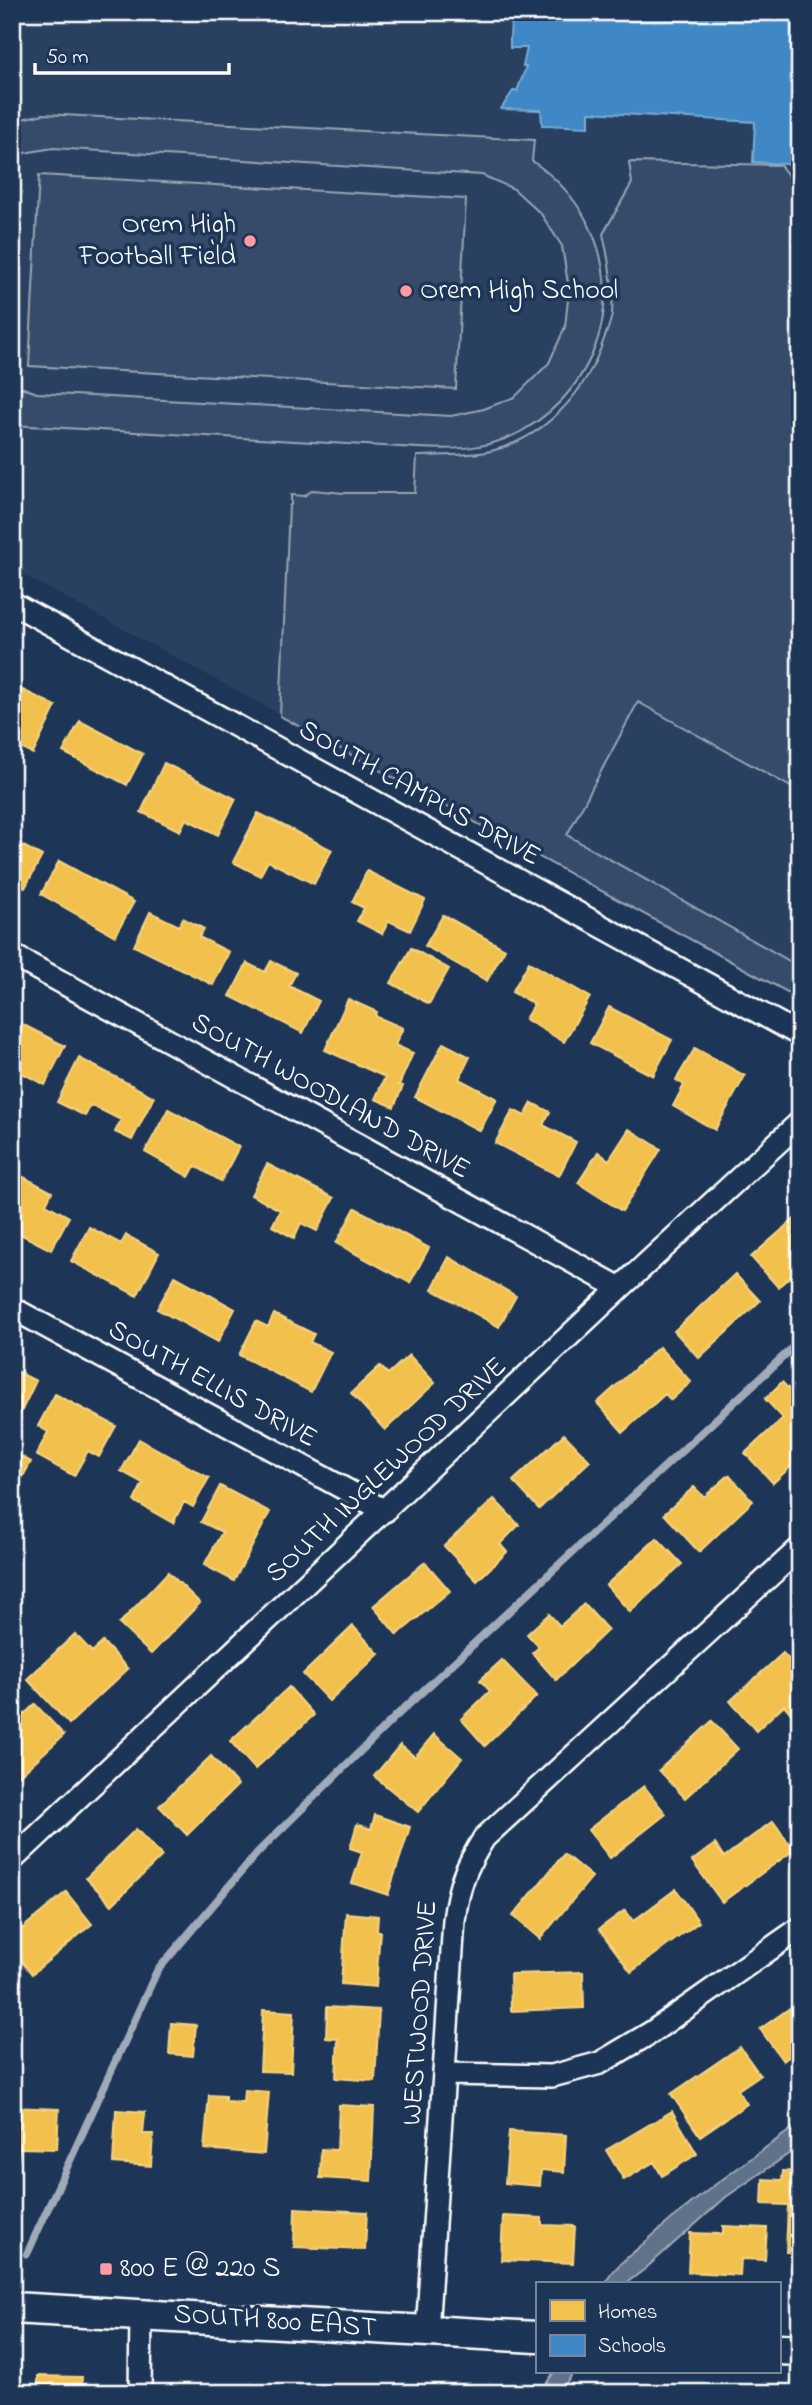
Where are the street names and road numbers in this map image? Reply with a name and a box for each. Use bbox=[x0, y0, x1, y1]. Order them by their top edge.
street label: SOUTH CAMPUS DRIVE bbox=[290, 710, 548, 878]
street label: SOUTH WOODLAND DRIVE bbox=[183, 1003, 477, 1191]
street label: SOUTH ELLIS DRIVE bbox=[100, 1310, 324, 1460]
street label: SOUTH INGLEWOOD DRIVE bbox=[257, 1348, 517, 1594]
street label: WESTWOOD DRIVE bbox=[393, 1899, 449, 2127]
street label: SOUTH 800 EAST bbox=[172, 2294, 378, 2350]

